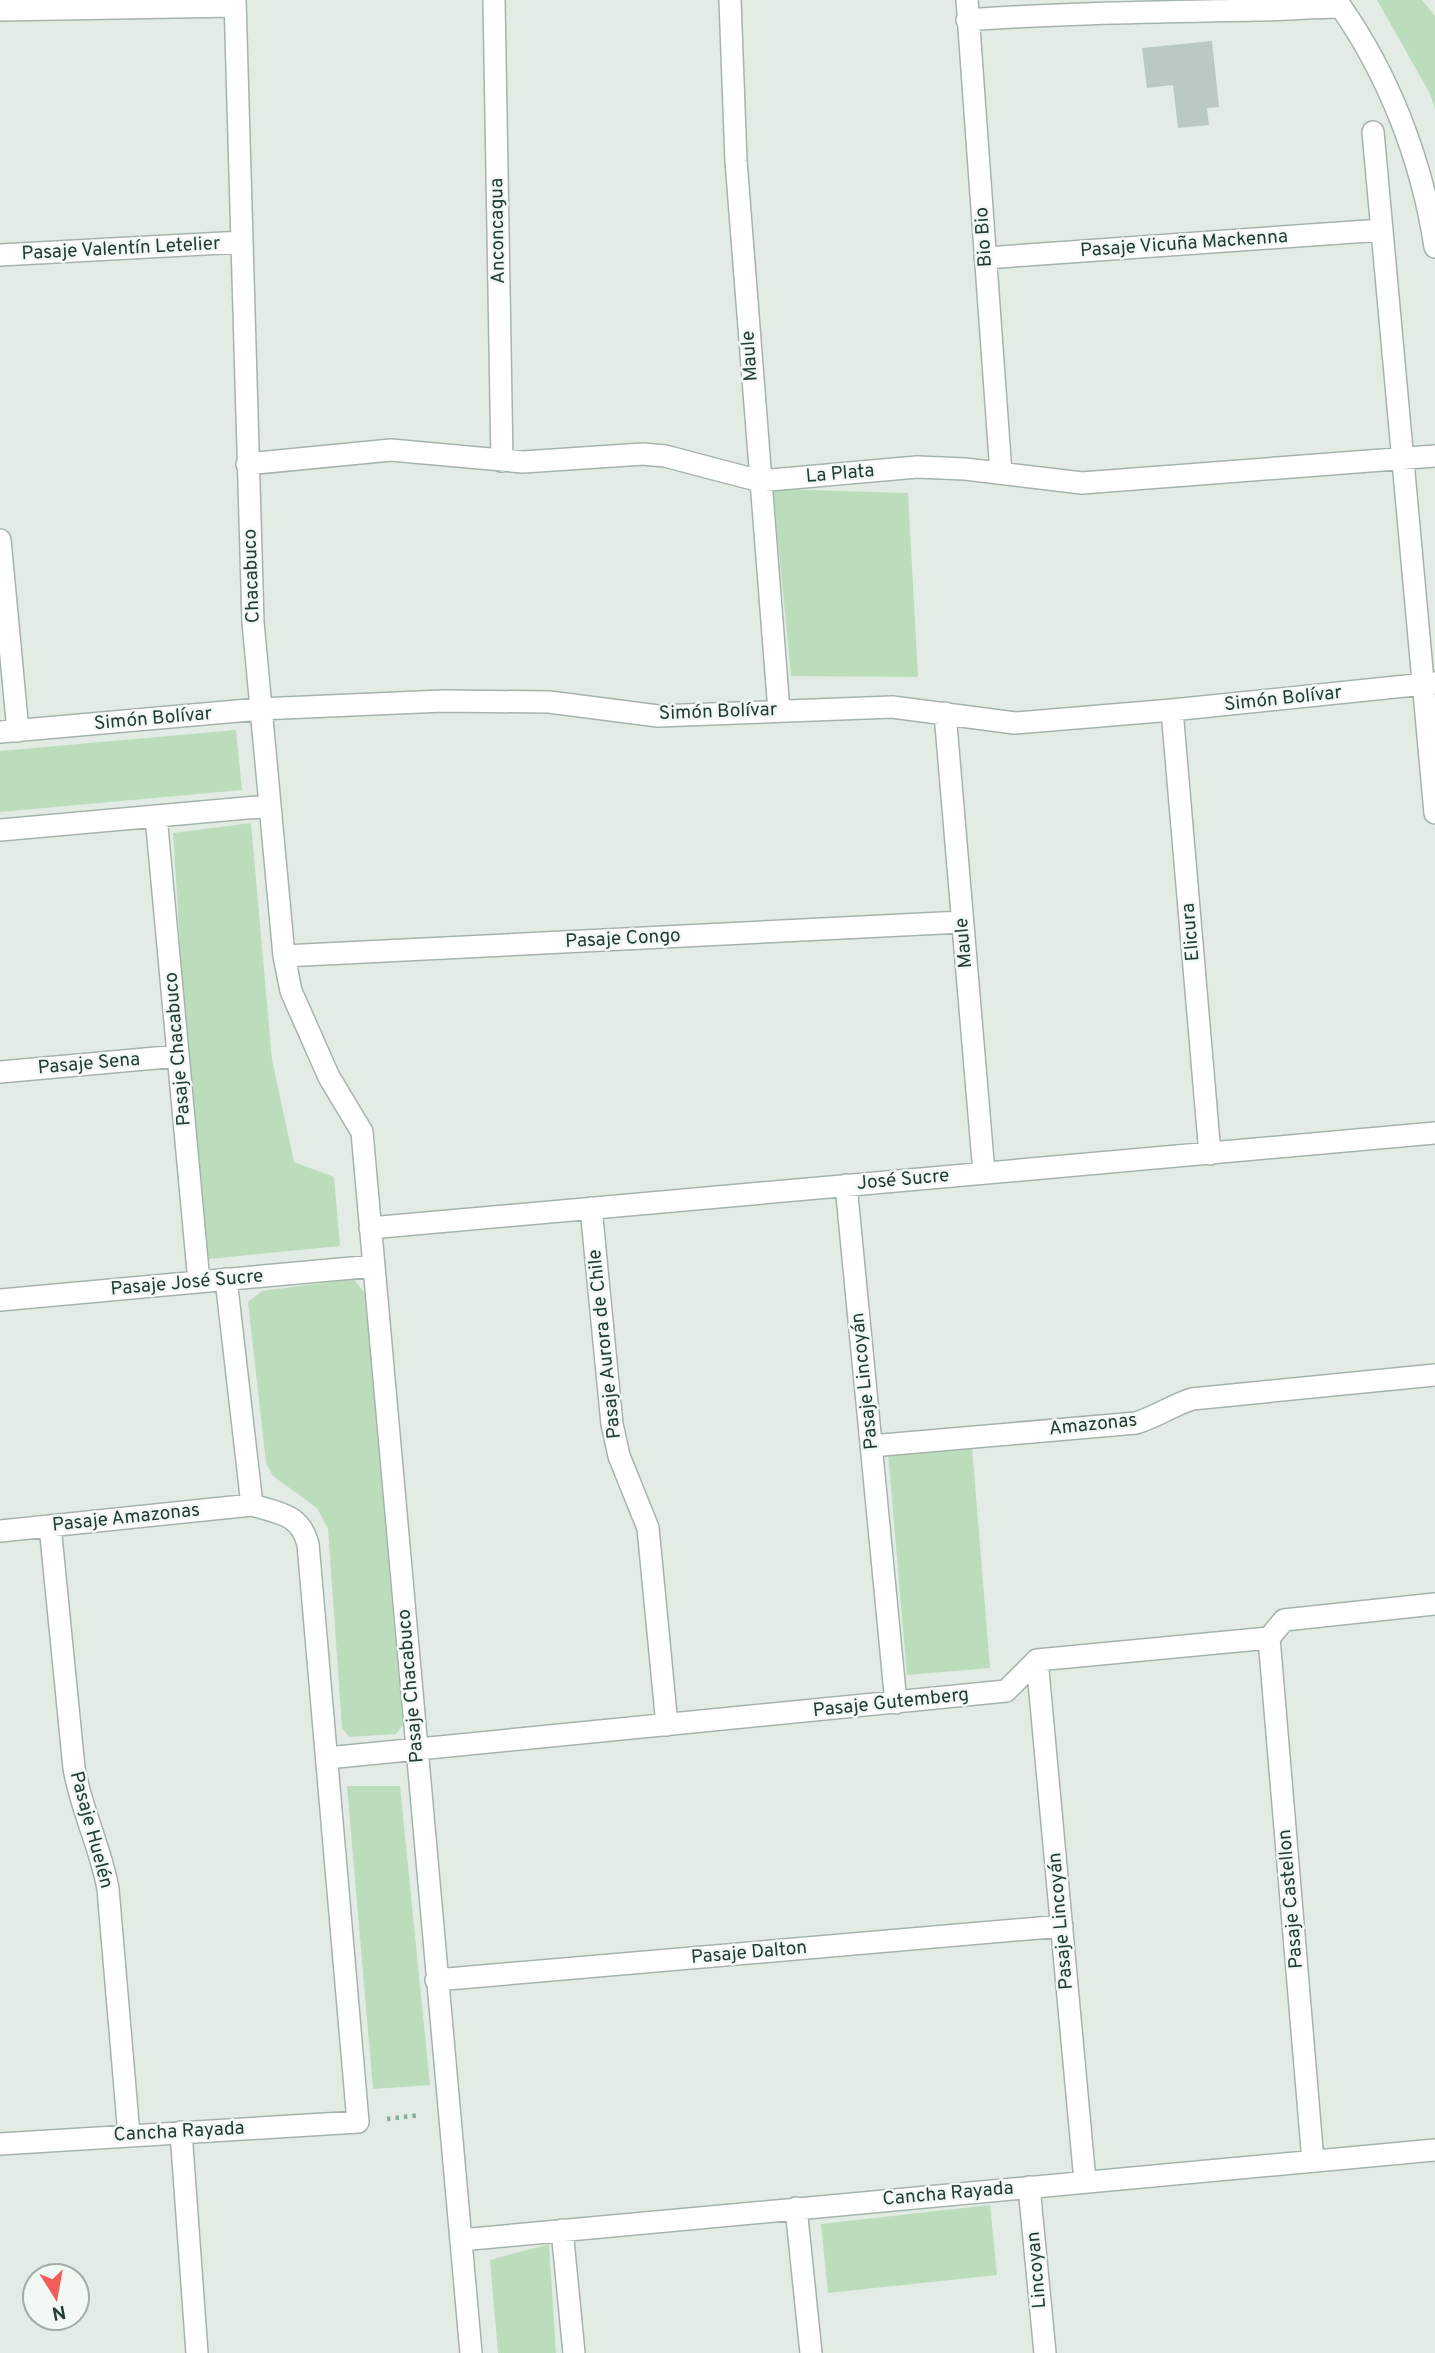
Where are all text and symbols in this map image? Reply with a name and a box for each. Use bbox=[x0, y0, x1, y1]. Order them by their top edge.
street label: Anconcagua bbox=[485, 178, 511, 284]
street label: Bio Bio bbox=[970, 206, 998, 268]
street label: Pasaje Vicuña Mackenna bbox=[1079, 225, 1289, 263]
street label: Pasaje Valentín Letelier bbox=[21, 232, 222, 266]
street label: Maule bbox=[736, 330, 764, 382]
street label: La Plata bbox=[805, 459, 875, 489]
street label: Chacabuco bbox=[238, 529, 266, 623]
street label: Simón Bolívar bbox=[1223, 681, 1344, 717]
street label: Simón Bolívar bbox=[658, 698, 778, 726]
street label: Simón Bolívar bbox=[93, 702, 214, 736]
street label: Elicura bbox=[1177, 902, 1205, 962]
street label: Maule bbox=[950, 917, 978, 969]
street label: Pasaje Congo bbox=[565, 924, 681, 954]
street label: Pasaje Chacabuco bbox=[159, 971, 197, 1127]
street label: Pasaje Sena bbox=[37, 1048, 141, 1080]
street label: José Sucre bbox=[856, 1164, 950, 1196]
street label: Pasaje Aurora de Chile bbox=[583, 1248, 627, 1440]
street label: Pasaje José Sucre bbox=[110, 1264, 264, 1302]
street label: Pasaje Lincoyán bbox=[846, 1311, 884, 1451]
street label: Amazonas bbox=[1048, 1408, 1138, 1442]
street label: Pasaje Amazonas bbox=[51, 1498, 201, 1538]
street label: Pasaje Chacabuco bbox=[392, 1608, 430, 1764]
street label: Pasaje Gutemberg bbox=[812, 1683, 970, 1723]
street label: Pasaje Huelén bbox=[64, 1769, 118, 1891]
street label: Pasaje Castellon bbox=[1273, 1828, 1309, 1970]
street label: Pasaje Lincoyán bbox=[1043, 1851, 1079, 1991]
street label: Pasaje Dalton bbox=[690, 1936, 808, 1970]
street label: Cancha Rayada bbox=[113, 2117, 245, 2147]
street label: Cancha Rayada bbox=[882, 2176, 1014, 2212]
street label: Lincoyan bbox=[1022, 2230, 1052, 2310]
north arrow bbox=[21, 2262, 91, 2332]
text: N bbox=[50, 2299, 68, 2325]

